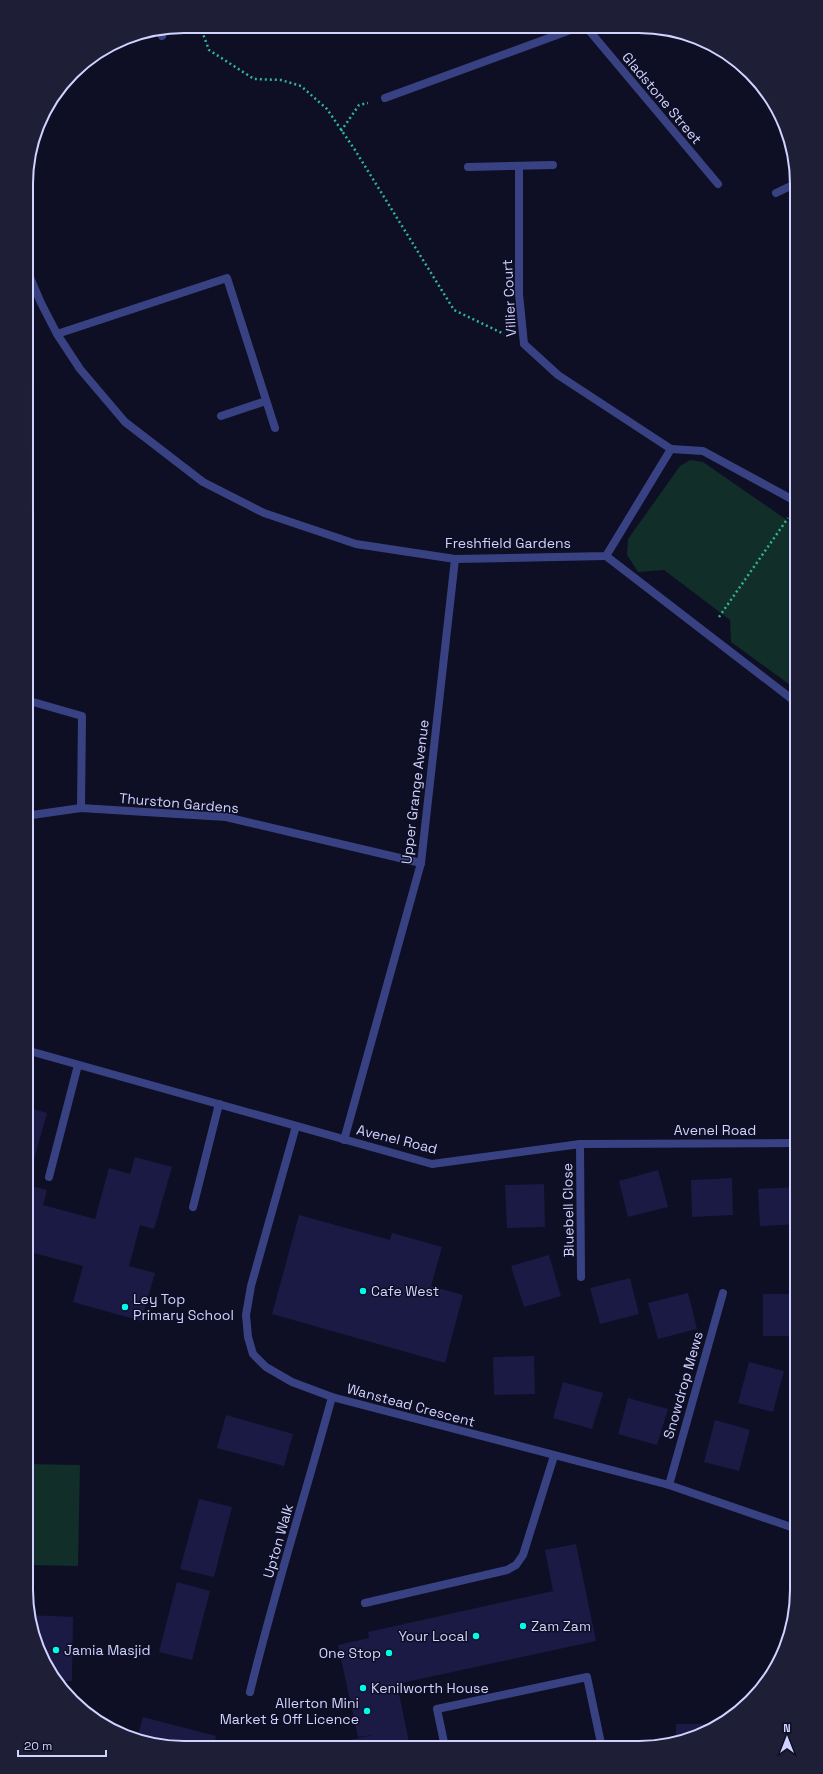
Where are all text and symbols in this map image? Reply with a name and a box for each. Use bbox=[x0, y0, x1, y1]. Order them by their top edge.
street label: Gladstone Street bbox=[618, 48, 706, 148]
street label: Villier Court bbox=[498, 259, 520, 337]
street label: Freshfield Gardens bbox=[445, 534, 571, 552]
street label: Upper Grange Avenue bbox=[397, 719, 433, 865]
street label: Thurston Gardens bbox=[118, 789, 240, 817]
street label: Avenel Road bbox=[355, 1120, 439, 1158]
street label: Avenel Road bbox=[674, 1121, 756, 1139]
street label: Bluebell Close bbox=[558, 1163, 578, 1257]
place label: Cafe West bbox=[371, 1282, 439, 1300]
marker: Cafe West bbox=[358, 1286, 368, 1296]
place label: Ley Top Primary School bbox=[133, 1290, 234, 1324]
marker: Ley Top Primary School bbox=[120, 1302, 130, 1312]
street label: Snowdrop Mews bbox=[659, 1329, 707, 1441]
street label: Wanstead Crescent bbox=[345, 1379, 477, 1431]
street label: Upton Walk bbox=[259, 1501, 297, 1580]
place label: Zam Zam bbox=[531, 1617, 591, 1635]
marker: Zam Zam bbox=[518, 1621, 528, 1631]
place label: Your Local bbox=[398, 1627, 468, 1645]
marker: Your Local bbox=[471, 1631, 481, 1641]
place label: Jamia Masjid bbox=[64, 1641, 151, 1659]
place label: One Stop bbox=[319, 1644, 381, 1662]
marker: Jamia Masjid bbox=[51, 1645, 61, 1655]
marker: One Stop bbox=[384, 1648, 394, 1658]
place label: Kenilworth House bbox=[371, 1679, 489, 1697]
marker: Kenilworth House bbox=[358, 1683, 368, 1693]
place label: Allerton Mini Market & Off Licence bbox=[220, 1694, 359, 1728]
marker: Allerton Mini Market & Off Licence bbox=[362, 1706, 372, 1716]
north arrow bbox=[767, 1718, 807, 1758]
text: N bbox=[783, 1721, 791, 1735]
scale bar bbox=[18, 1732, 106, 1758]
text: 20 m bbox=[24, 1738, 52, 1754]

